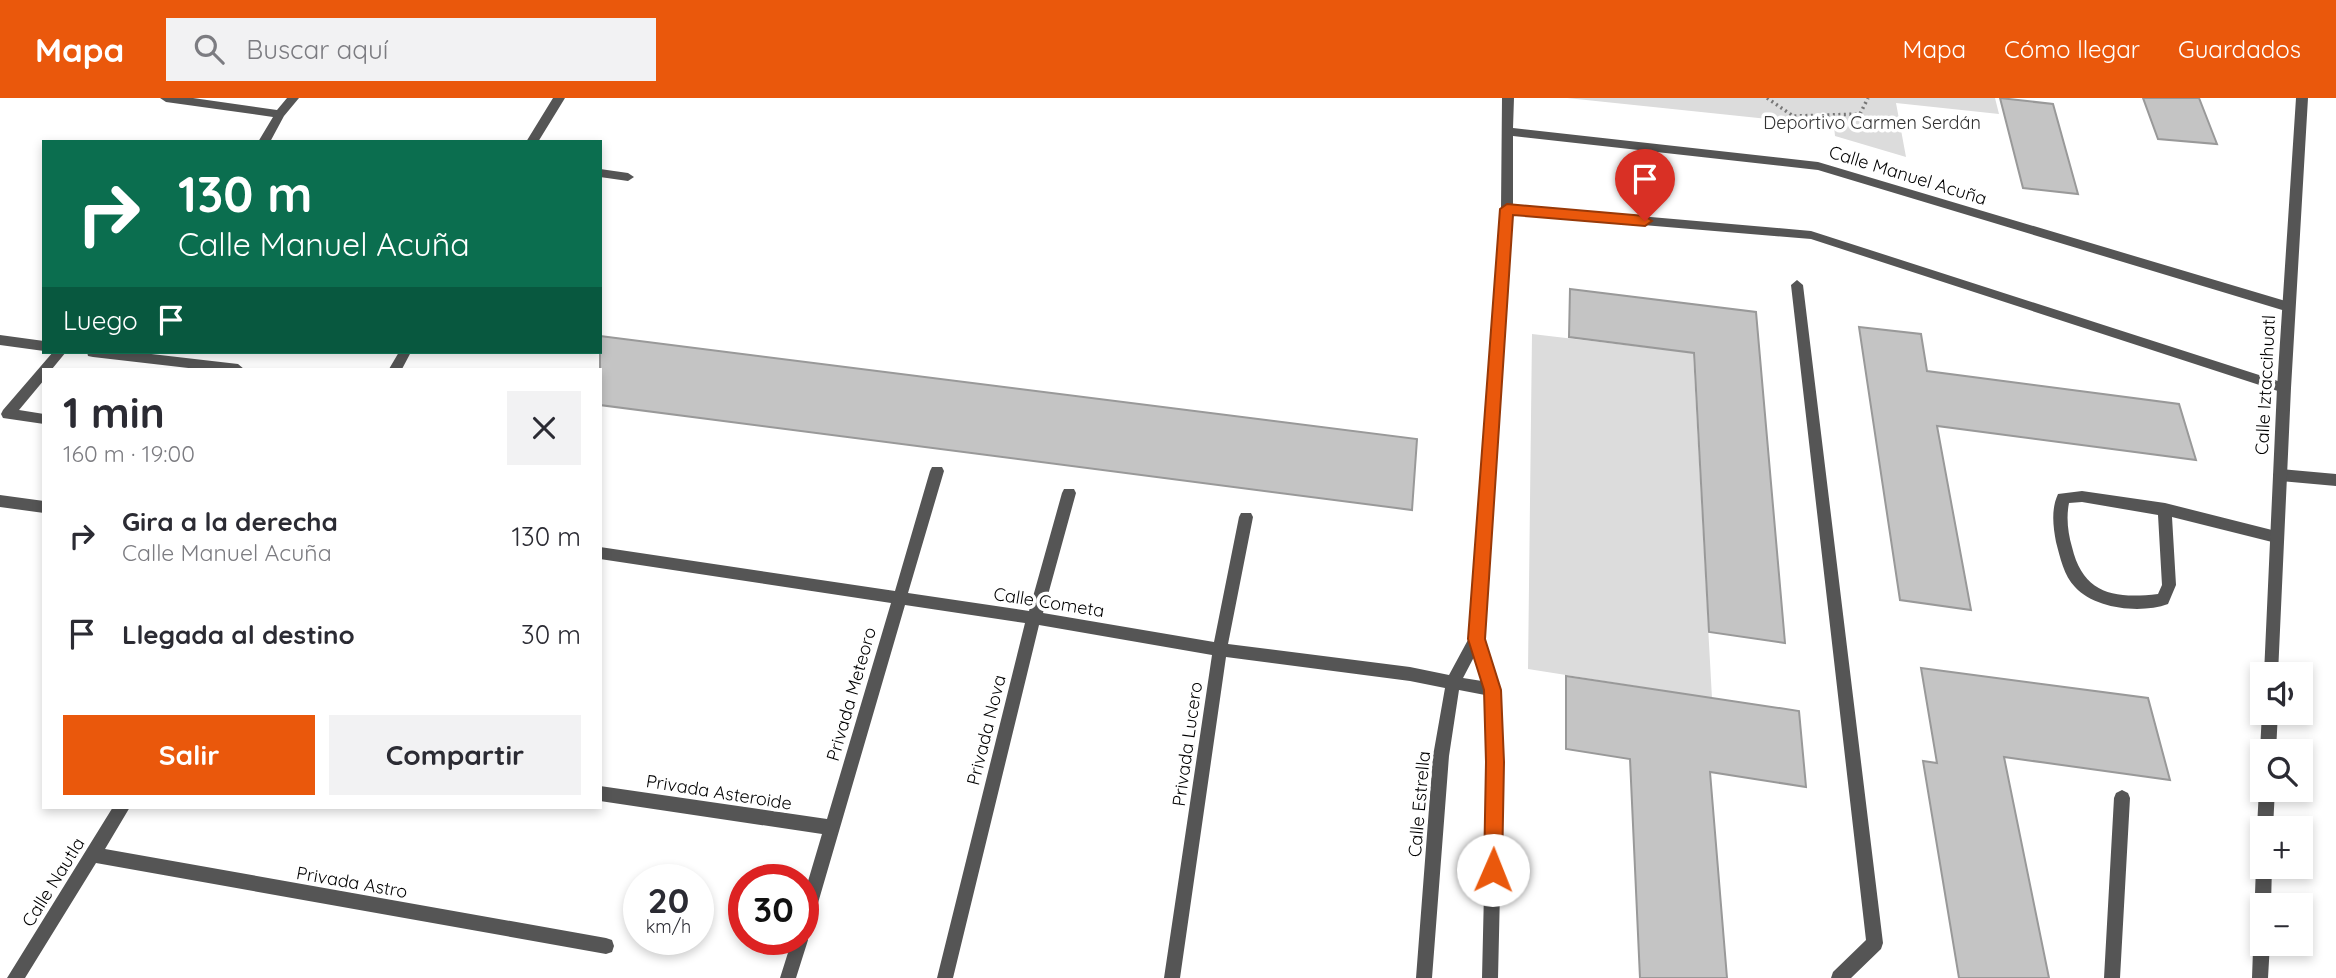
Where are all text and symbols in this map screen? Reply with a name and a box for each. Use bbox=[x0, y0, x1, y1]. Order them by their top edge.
search box bbox=[166, 18, 656, 81]
text: Mapa bbox=[35, 29, 124, 70]
icon: search bbox=[190, 30, 228, 68]
text: Buscar aquí bbox=[246, 33, 388, 66]
text: Mapa bbox=[1903, 34, 1966, 64]
text: Cómo llegar bbox=[2004, 34, 2140, 64]
text: Guardados bbox=[2178, 34, 2301, 64]
park label: Deportivo Carmen Serdán bbox=[1763, 111, 1981, 134]
street label: Calle Manuel Acuña bbox=[1826, 140, 1990, 210]
pin bbox=[1615, 149, 1675, 221]
icon: arrive bbox=[1626, 160, 1664, 198]
text: 130 m bbox=[178, 163, 312, 224]
icon: right bbox=[63, 168, 154, 259]
text: Calle Manuel Acuña bbox=[178, 224, 470, 264]
icon: arrive bbox=[152, 301, 190, 339]
text: Luego bbox=[63, 304, 138, 337]
street label: Calle Iztaccihuatl bbox=[2250, 314, 2280, 456]
text: 1 min bbox=[63, 386, 165, 439]
button: close bbox=[507, 391, 581, 465]
text: 160 m · 19:00 bbox=[63, 439, 195, 468]
text: Gira a la derecha bbox=[122, 505, 338, 538]
icon: right bbox=[63, 517, 101, 555]
text: 130 m bbox=[511, 520, 581, 553]
text: Calle Manuel Acuña bbox=[122, 538, 332, 567]
street label: Calle Cometa bbox=[992, 582, 1106, 622]
icon: arrive bbox=[63, 615, 101, 653]
text: Llegada al destino bbox=[122, 618, 355, 651]
text: 30 m bbox=[521, 618, 581, 651]
street label: Privada Meteoro bbox=[821, 624, 881, 764]
map controls bbox=[2250, 662, 2313, 956]
button: sound bbox=[2250, 662, 2313, 725]
street label: Privada Nova bbox=[961, 672, 1011, 788]
street label: Privada Lucero bbox=[1167, 680, 1207, 808]
button: Salir bbox=[63, 715, 315, 795]
button: Compartir bbox=[329, 715, 581, 795]
button: search bbox=[2250, 739, 2313, 802]
street label: Calle Estrella bbox=[1403, 750, 1435, 858]
street label: Privada Asteroide bbox=[644, 769, 794, 815]
button: + bbox=[2250, 816, 2313, 879]
street label: Calle Nautla bbox=[16, 833, 90, 931]
position arrow bbox=[1456, 833, 1530, 907]
street label: Privada Astro bbox=[295, 861, 409, 903]
speed limit sign: 30 bbox=[728, 864, 819, 955]
text: 20 bbox=[648, 878, 689, 922]
button: − bbox=[2250, 893, 2313, 956]
text: km/h bbox=[646, 915, 691, 938]

